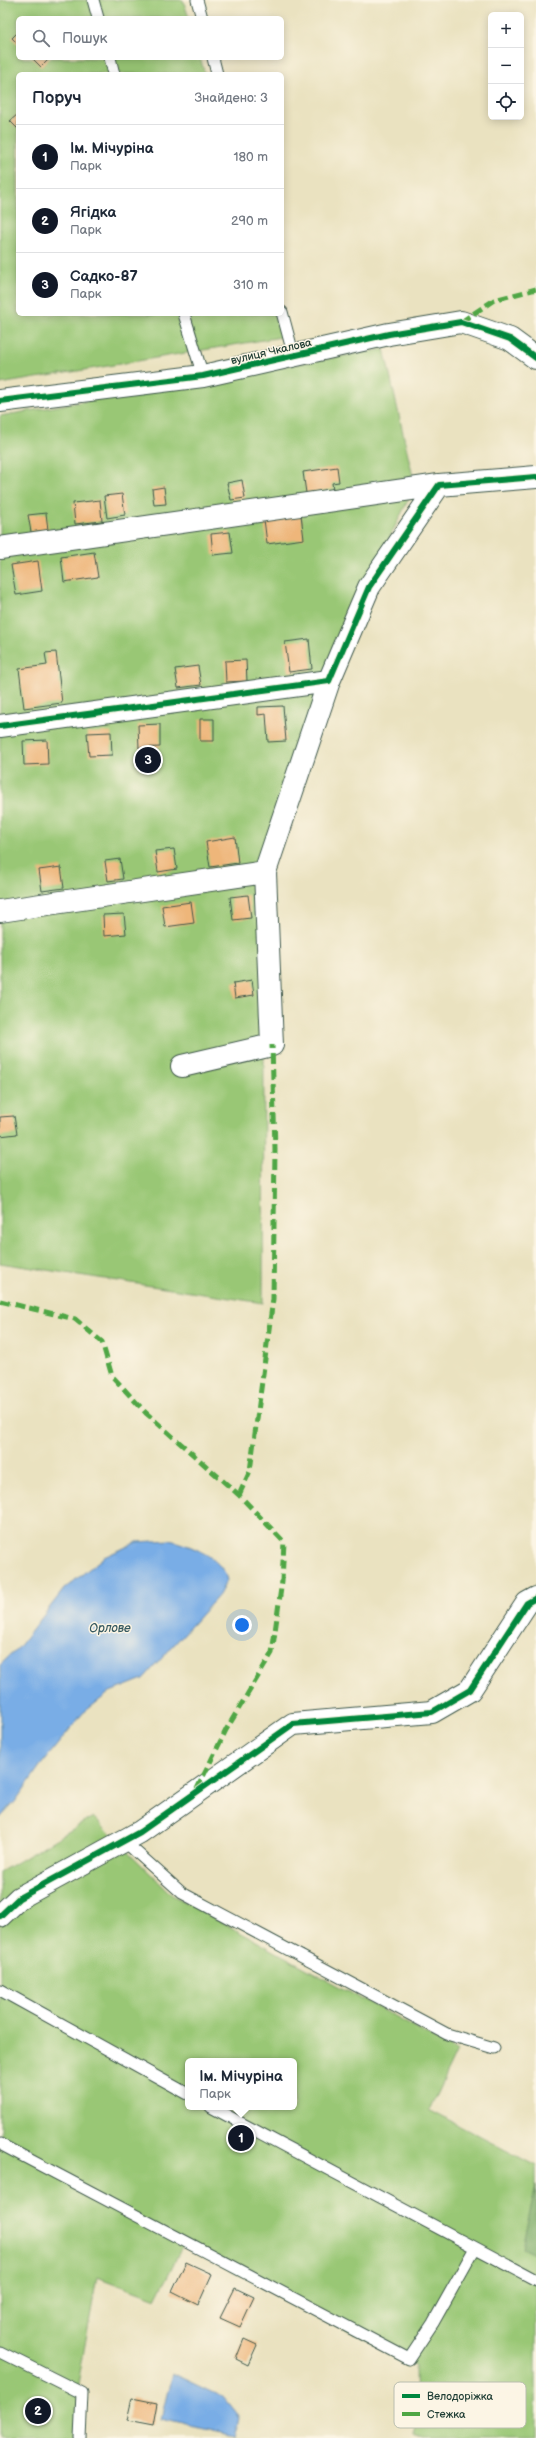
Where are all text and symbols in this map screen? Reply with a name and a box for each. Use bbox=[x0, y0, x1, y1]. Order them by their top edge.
map controls bbox=[488, 12, 524, 120]
button: + bbox=[488, 12, 524, 48]
search box bbox=[16, 16, 284, 60]
icon: search bbox=[30, 27, 52, 49]
text: Пошук bbox=[62, 29, 108, 48]
button: − bbox=[488, 48, 524, 84]
button: locate bbox=[488, 84, 524, 120]
text: Поруч bbox=[32, 88, 82, 108]
text: Знайдено: 3 bbox=[194, 90, 268, 106]
text: Ім. Мічуріна bbox=[70, 139, 154, 158]
text: 1 bbox=[42, 149, 48, 165]
text: 180 m bbox=[233, 149, 268, 165]
text: Парк bbox=[70, 158, 102, 174]
text: Ягідка bbox=[70, 203, 116, 222]
text: 2 bbox=[41, 213, 49, 229]
text: 290 m bbox=[231, 213, 268, 229]
text: Парк bbox=[70, 222, 102, 238]
text: Садко-87 bbox=[70, 267, 138, 286]
text: 3 bbox=[41, 277, 49, 293]
text: 310 m bbox=[233, 277, 268, 293]
text: Парк bbox=[70, 286, 102, 302]
street label: вулиця Чкалова bbox=[229, 336, 313, 367]
pin: 3 bbox=[135, 745, 161, 775]
your location bbox=[232, 1615, 252, 1635]
water label: Орлове bbox=[89, 1621, 131, 1636]
popup bbox=[185, 2058, 297, 2110]
text: Ім. Мічуріна bbox=[199, 2067, 283, 2086]
text: Парк bbox=[199, 2086, 231, 2102]
pin: 1 bbox=[228, 2123, 254, 2153]
legend bbox=[394, 2382, 526, 2428]
text: Велодоріжка bbox=[427, 2390, 493, 2403]
pin: 2 bbox=[25, 2396, 51, 2426]
text: Стежка bbox=[427, 2408, 466, 2421]

